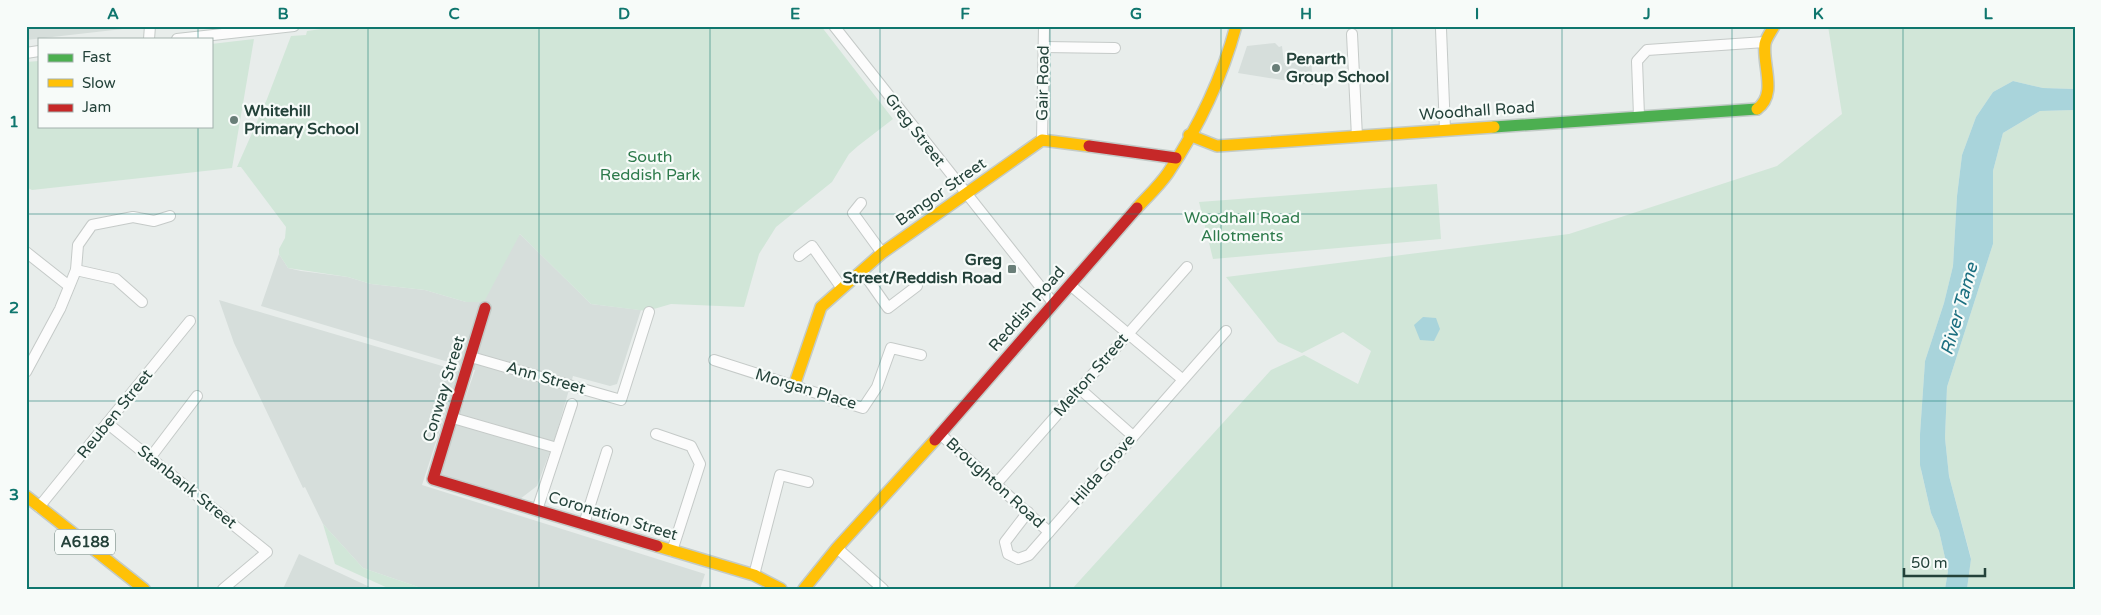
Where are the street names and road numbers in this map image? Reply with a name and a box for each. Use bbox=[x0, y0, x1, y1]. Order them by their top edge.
street label: Gair Road bbox=[1032, 45, 1054, 121]
street label: Greg Street bbox=[880, 90, 950, 170]
street label: Woodhall Road bbox=[1418, 97, 1536, 125]
street label: Bangor Street bbox=[892, 154, 990, 230]
street label: Reddish Road bbox=[985, 262, 1069, 356]
street label: Melton Street bbox=[1049, 329, 1133, 421]
street label: Conway Street bbox=[418, 333, 470, 445]
street label: Ann Street bbox=[504, 357, 588, 399]
street label: Morgan Place bbox=[753, 364, 859, 414]
street label: Reuben Street bbox=[73, 365, 157, 463]
street label: Hilda Grove bbox=[1067, 430, 1139, 510]
street label: Broughton Road bbox=[942, 433, 1048, 533]
street label: Stanbank Street bbox=[133, 441, 241, 533]
street label: Coronation Street bbox=[546, 487, 680, 545]
road number: A6188 bbox=[55, 530, 115, 554]

